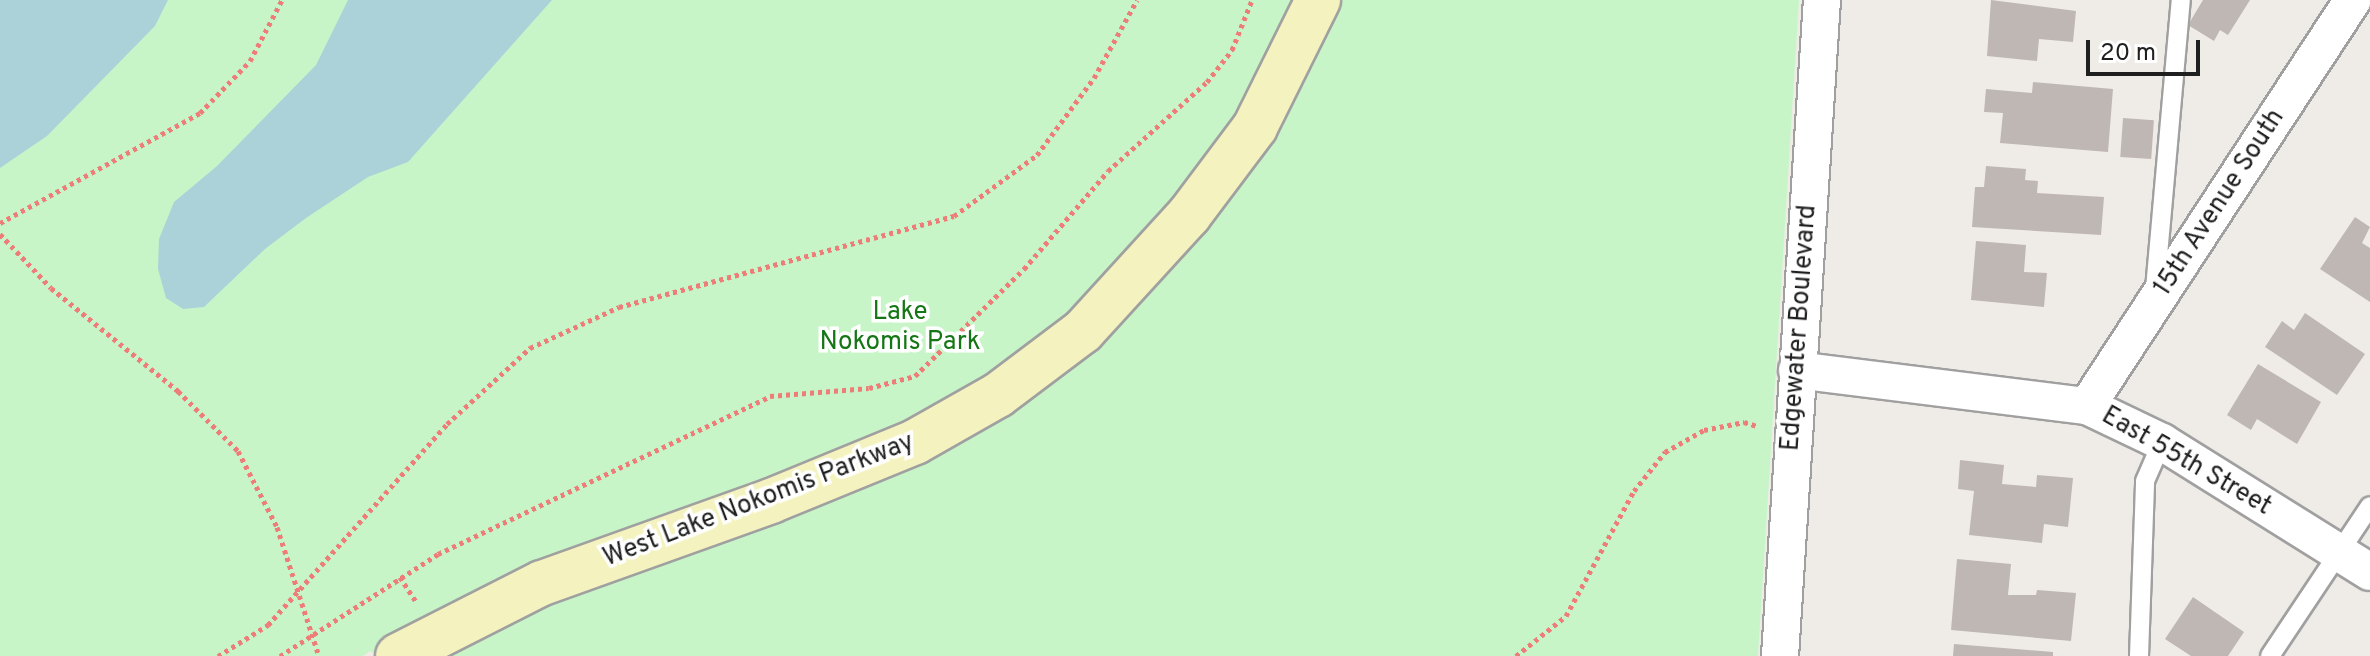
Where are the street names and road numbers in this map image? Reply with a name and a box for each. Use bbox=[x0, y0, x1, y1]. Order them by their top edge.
street label: 15th Avenue South bbox=[2148, 103, 2292, 303]
street label: Edgewater Boulevard bbox=[1776, 204, 1824, 452]
street label: East 55th Street bbox=[2096, 401, 2276, 523]
street label: West Lake Nokomis Parkway bbox=[599, 427, 919, 575]

